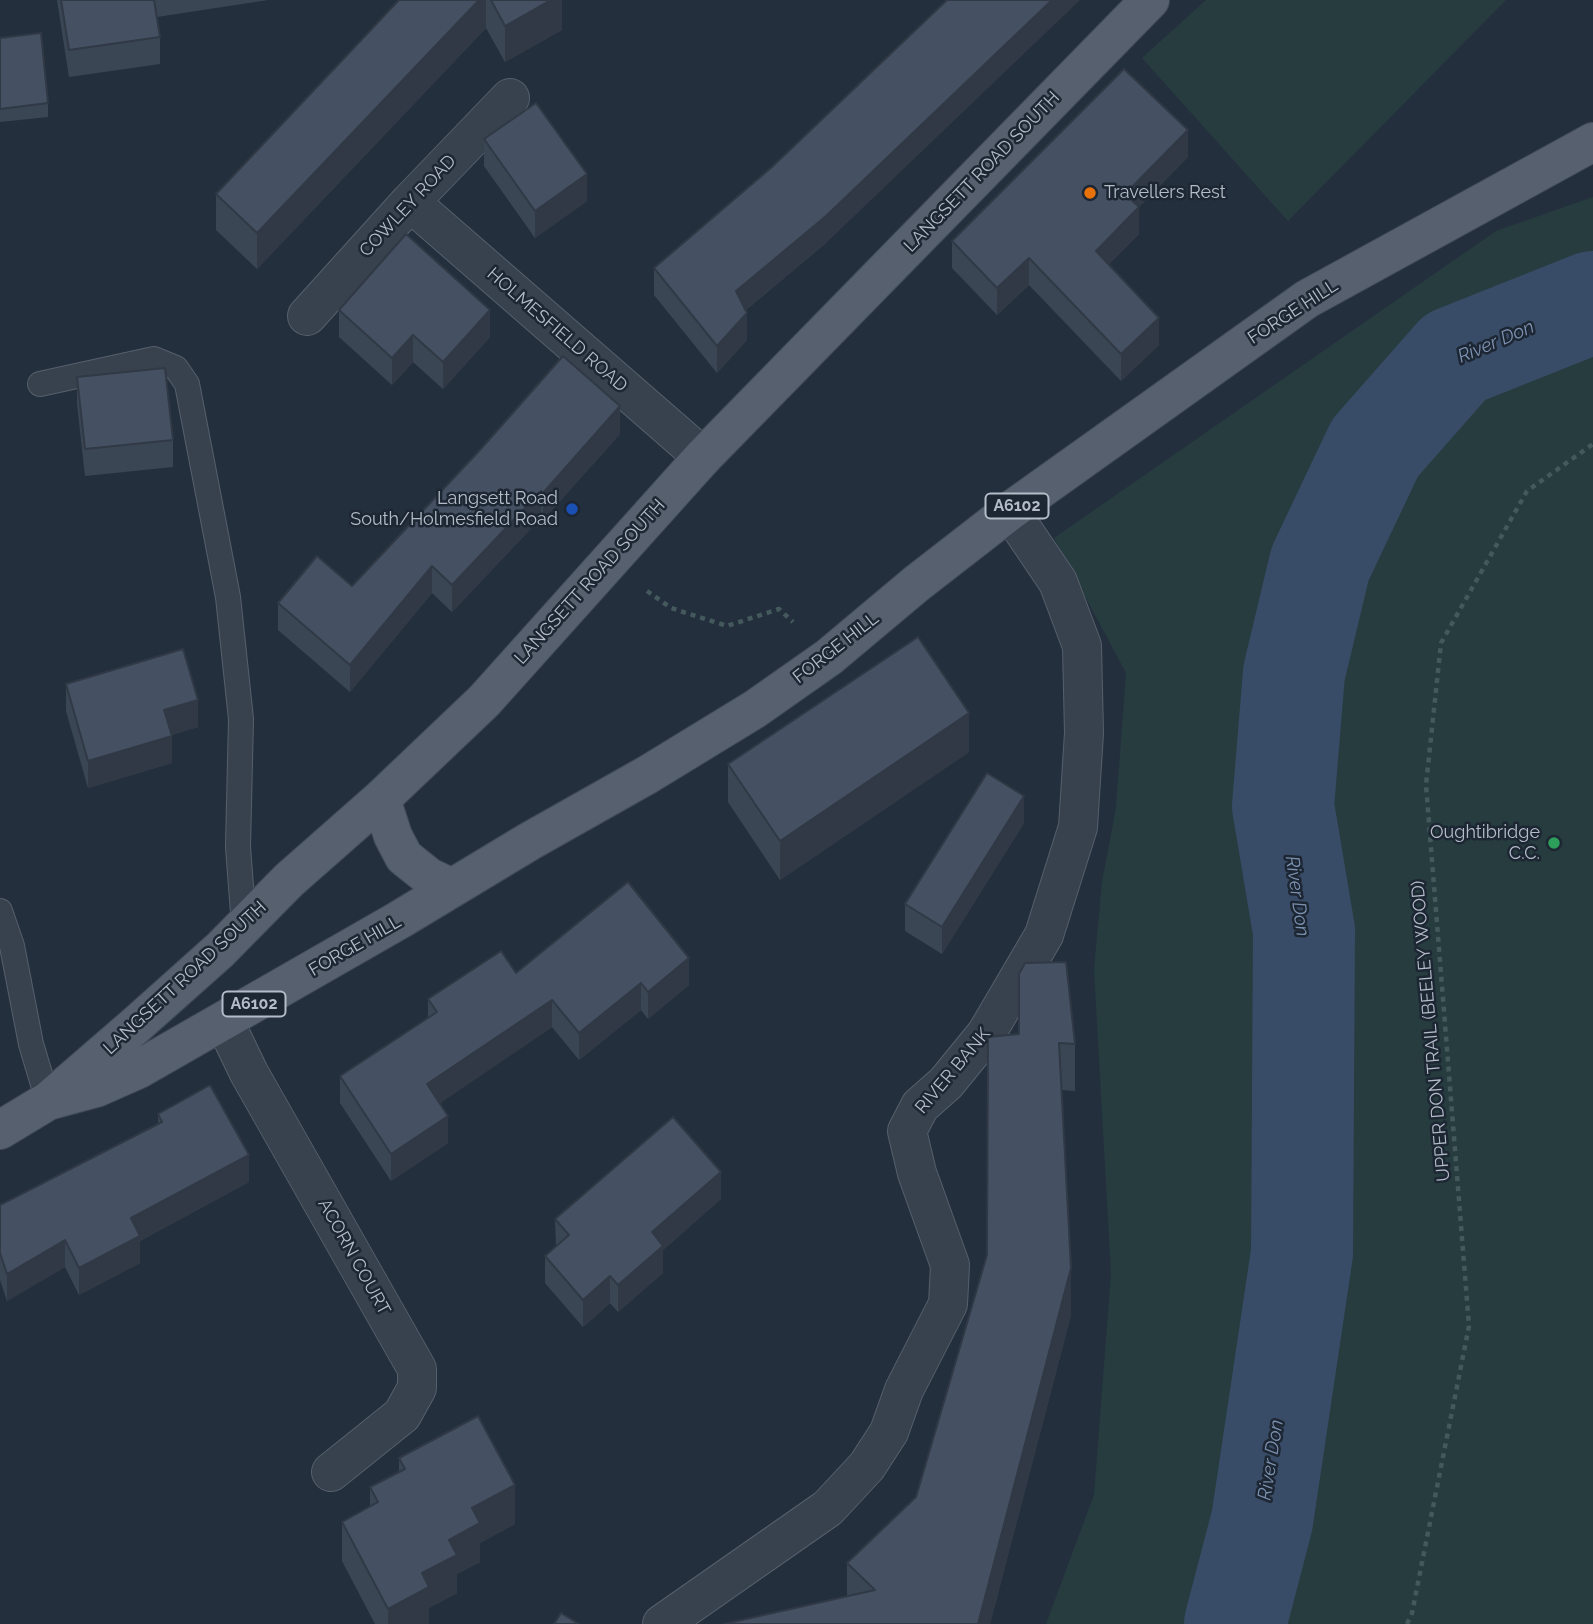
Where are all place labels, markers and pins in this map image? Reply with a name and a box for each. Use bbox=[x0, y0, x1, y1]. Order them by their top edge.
place label: Travellers Rest bbox=[1104, 182, 1226, 204]
marker: Travellers Rest bbox=[1082, 185, 1098, 201]
place label: Langsett Road South/Holmesfield Road bbox=[350, 488, 558, 530]
marker: Langsett Road South/Holmesfield Road bbox=[564, 501, 580, 517]
place label: Oughtibridge C.C. bbox=[1430, 822, 1540, 864]
marker: Oughtibridge C.C. bbox=[1546, 835, 1562, 851]

